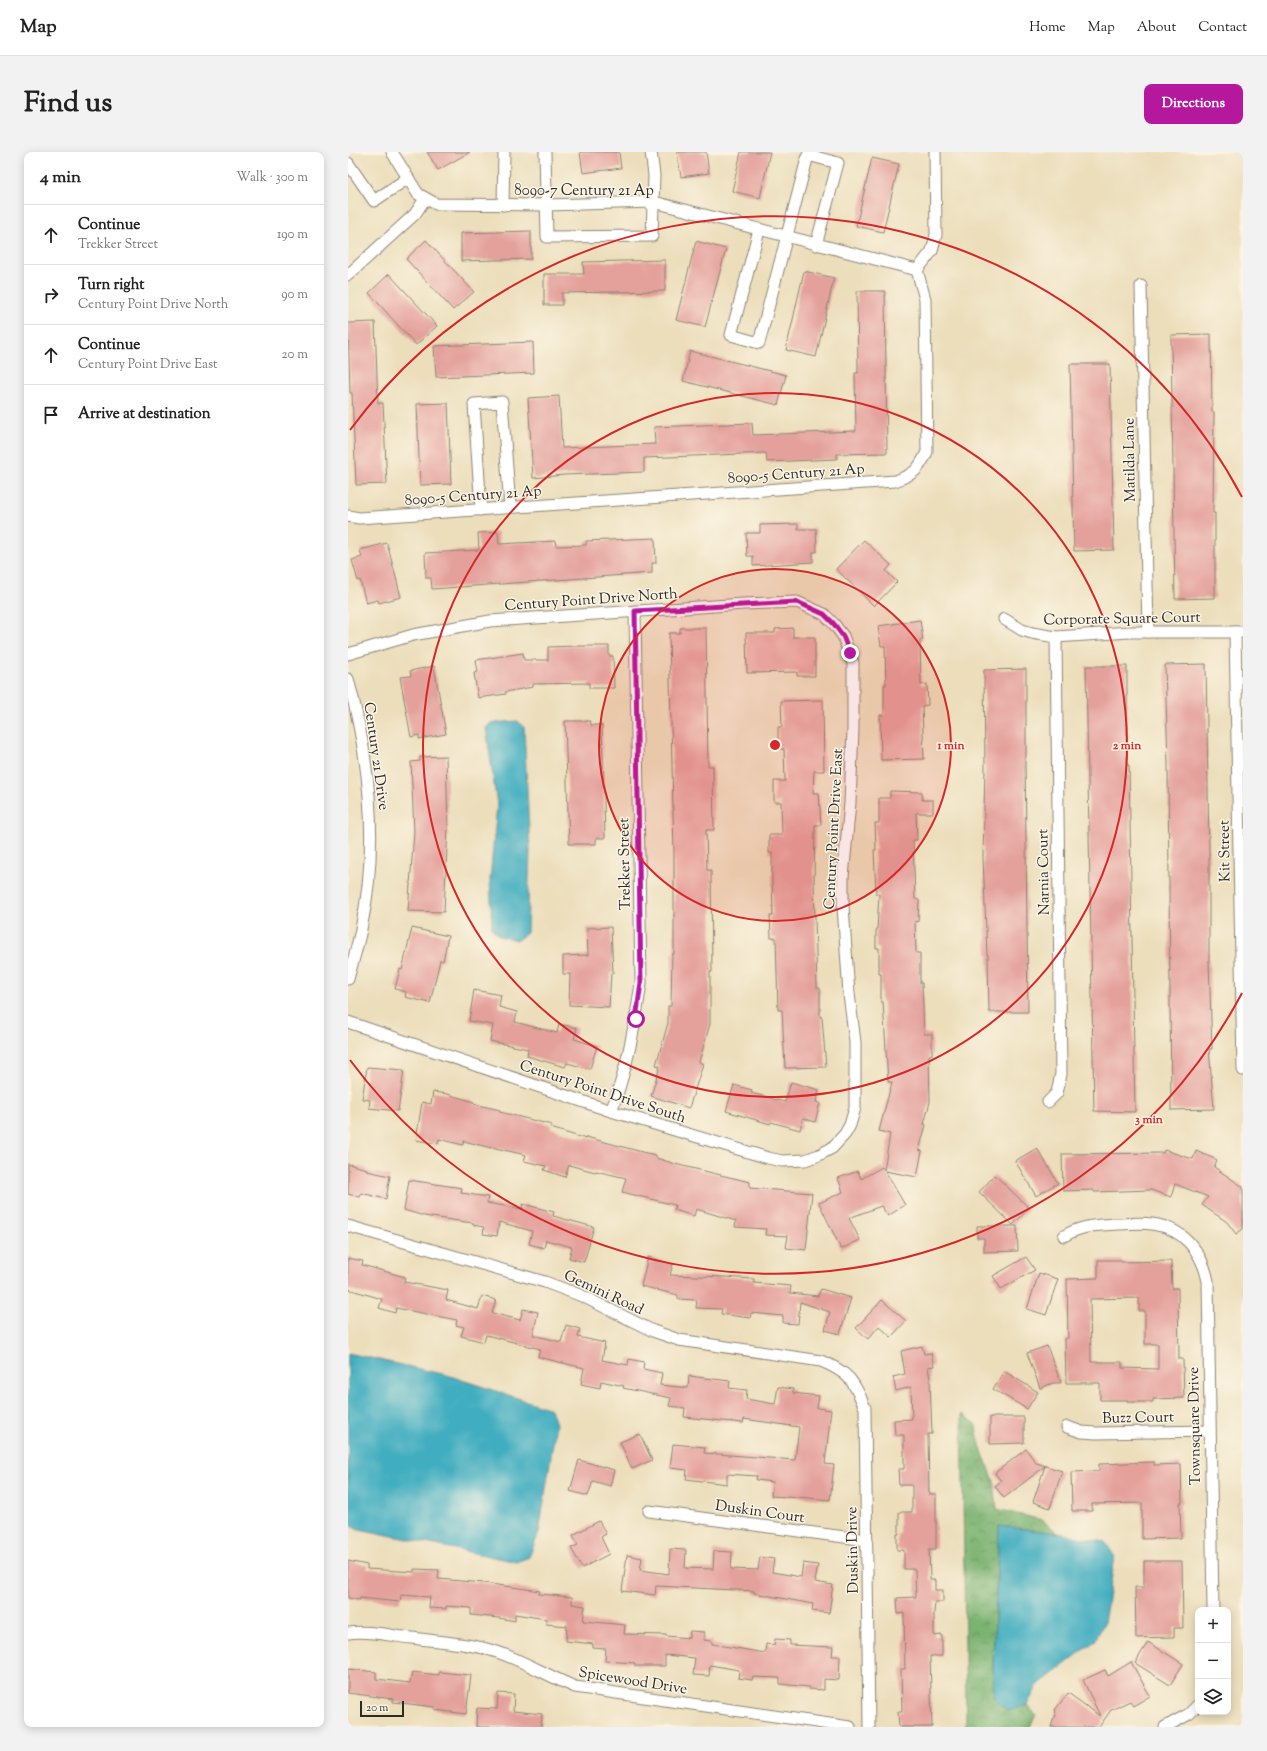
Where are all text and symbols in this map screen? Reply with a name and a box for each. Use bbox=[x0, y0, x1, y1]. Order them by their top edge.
text: Map bbox=[20, 14, 57, 41]
text: Home bbox=[1029, 18, 1066, 38]
text: Map bbox=[1088, 18, 1115, 38]
text: About bbox=[1137, 18, 1176, 38]
text: Contact bbox=[1198, 18, 1247, 38]
text: Find us bbox=[24, 84, 112, 124]
button: Directions bbox=[1144, 84, 1243, 124]
text: 4 min bbox=[40, 166, 81, 190]
text: Walk · 300 m bbox=[236, 169, 308, 187]
street label: 8090-7 Century 21 Ap bbox=[514, 181, 654, 202]
text: Continue bbox=[78, 215, 140, 236]
icon: ahead bbox=[40, 224, 62, 246]
text: 190 m bbox=[277, 226, 308, 244]
text: Trekker Street bbox=[78, 236, 158, 254]
text: Turn right bbox=[78, 275, 144, 296]
icon: right bbox=[40, 284, 62, 306]
text: 90 m bbox=[281, 286, 308, 304]
text: Century Point Drive North bbox=[78, 296, 228, 314]
text: Continue bbox=[78, 335, 140, 356]
icon: ahead bbox=[40, 344, 62, 366]
text: 20 m bbox=[282, 346, 308, 364]
text: Century Point Drive East bbox=[78, 356, 218, 374]
icon: arrive bbox=[40, 404, 62, 426]
text: Arrive at destination bbox=[78, 404, 211, 425]
street label: Matilda Lane bbox=[1119, 418, 1142, 502]
street label: 8090-5 Century 21 Ap bbox=[727, 459, 865, 490]
street label: 8090-5 Century 21 Ap bbox=[404, 481, 542, 512]
street label: Century Point Drive North bbox=[504, 584, 679, 617]
street label: Corporate Square Court bbox=[1043, 608, 1201, 631]
route end bbox=[841, 644, 859, 662]
street label: Century 21 Drive bbox=[358, 701, 393, 812]
text: 1 min bbox=[936, 737, 965, 755]
text: 2 min bbox=[1113, 737, 1142, 755]
centre of rings bbox=[768, 738, 782, 752]
street label: Century Point Drive East bbox=[820, 748, 849, 910]
street label: Trekker Street bbox=[614, 818, 637, 910]
street label: Kit Street bbox=[1214, 820, 1237, 882]
street label: Narnia Court bbox=[1033, 828, 1056, 916]
route start bbox=[627, 1010, 645, 1028]
street label: Century Point Drive South bbox=[517, 1056, 689, 1129]
text: 3 min bbox=[1135, 1111, 1164, 1129]
street label: Gemini Road bbox=[560, 1266, 647, 1321]
street label: Townsquare Drive bbox=[1184, 1367, 1207, 1485]
street label: Buzz Court bbox=[1102, 1407, 1174, 1430]
street label: Duskin Court bbox=[714, 1496, 806, 1529]
street label: Duskin Drive bbox=[842, 1506, 865, 1594]
map controls bbox=[1195, 1607, 1231, 1715]
button: + bbox=[1195, 1607, 1231, 1643]
button: − bbox=[1195, 1643, 1231, 1679]
street label: Spicewood Drive bbox=[577, 1663, 689, 1700]
button: layers bbox=[1195, 1679, 1231, 1715]
scale bar bbox=[360, 1699, 404, 1718]
text: 20 m bbox=[366, 1700, 388, 1716]

